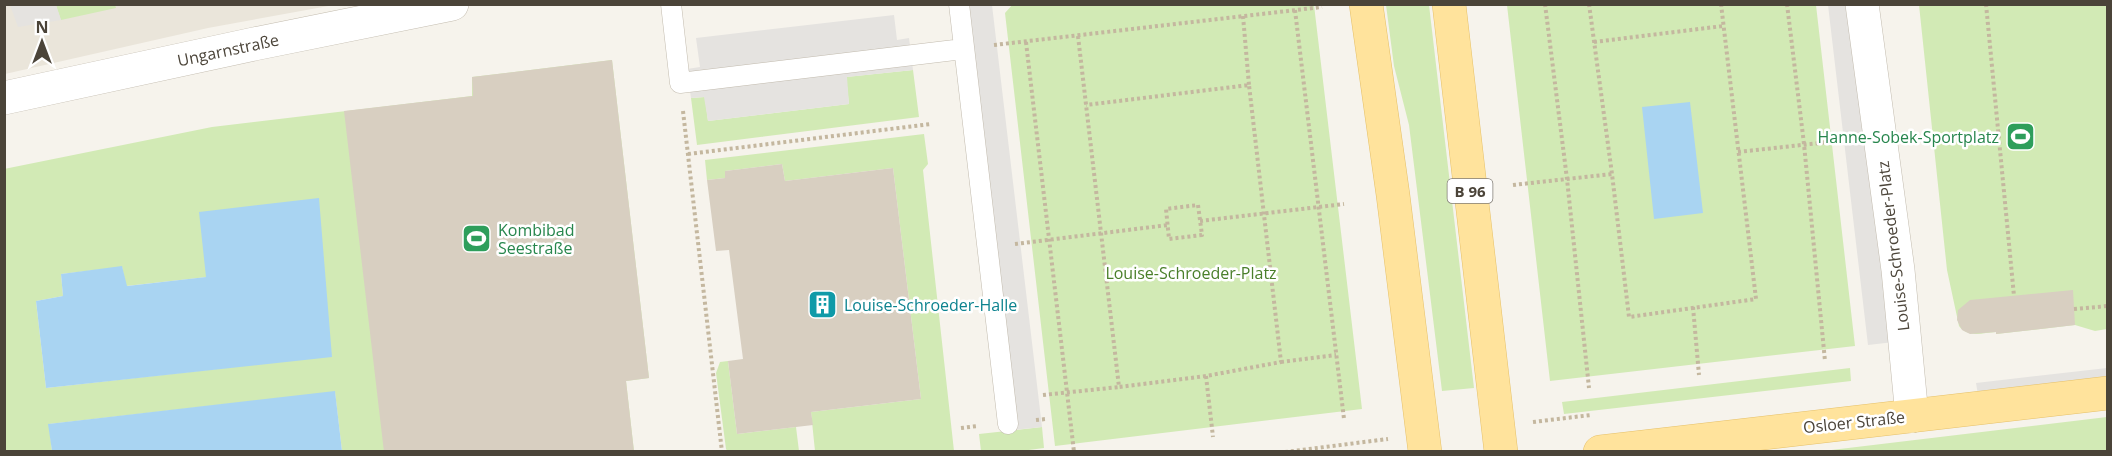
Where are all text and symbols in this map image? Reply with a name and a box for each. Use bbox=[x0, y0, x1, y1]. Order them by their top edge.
north arrow bbox=[12, 12, 72, 72]
text: N bbox=[35, 16, 49, 38]
street label: Ungarnstraße bbox=[175, 29, 281, 71]
sports icon: Hanne-Sobek-Sportplatz bbox=[2004, 121, 2036, 153]
place label: Hanne-Sobek-Sportplatz bbox=[1817, 126, 1999, 148]
street label: Louise-Schroeder-Platz bbox=[1872, 160, 1914, 332]
road number: B 96 bbox=[1448, 179, 1492, 203]
place label: Kombibad Seestraße bbox=[498, 219, 575, 259]
sports icon: Kombibad Seestraße bbox=[461, 223, 493, 255]
park label: Louise-Schroeder-Platz bbox=[1105, 262, 1277, 284]
building icon: Louise-Schroeder-Halle bbox=[807, 289, 839, 321]
place label: Louise-Schroeder-Halle bbox=[844, 294, 1017, 316]
street label: Osloer Straße bbox=[1802, 406, 1906, 438]

